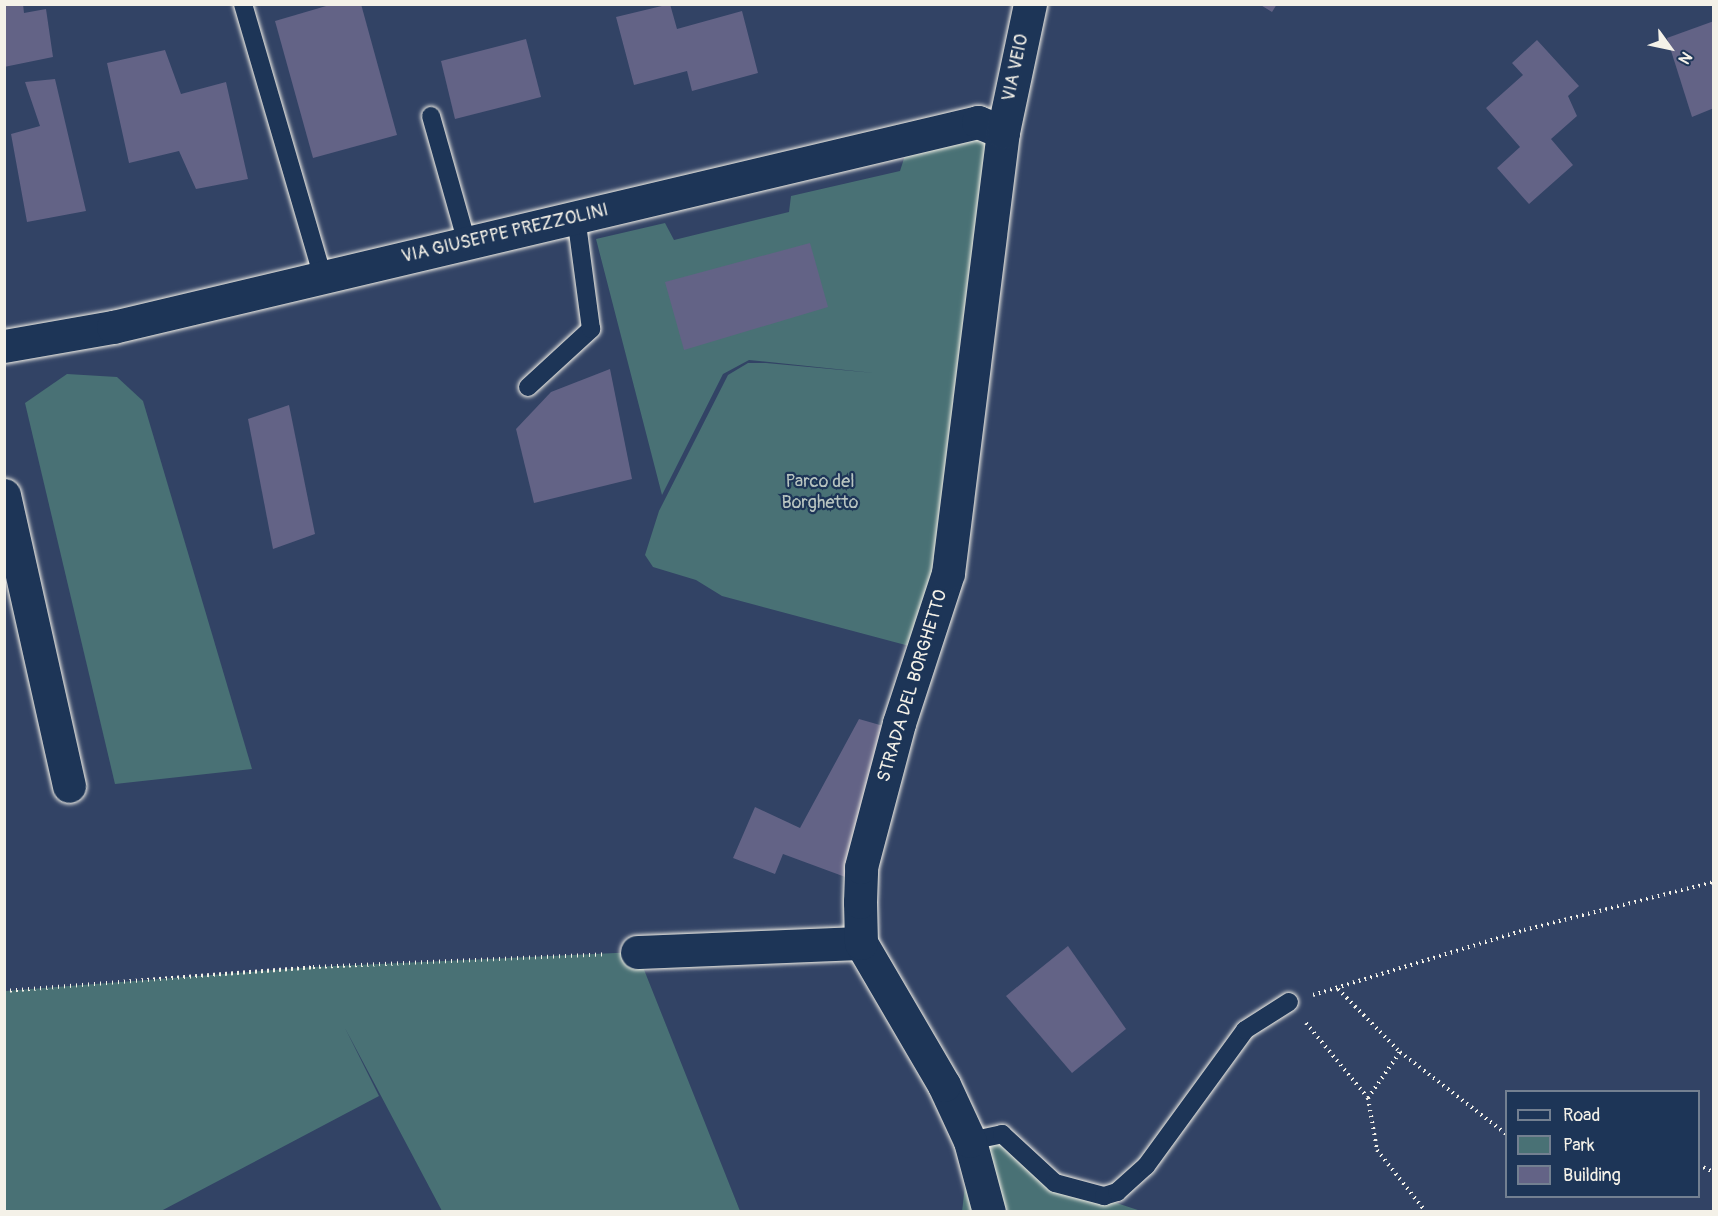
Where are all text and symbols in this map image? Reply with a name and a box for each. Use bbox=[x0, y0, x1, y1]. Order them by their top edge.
north arrow bbox=[1640, 18, 1700, 78]
street label: VIA VEIO bbox=[998, 32, 1034, 104]
text: N bbox=[1674, 48, 1696, 68]
street label: VIA GIUSEPPE PREZZOLINI bbox=[400, 200, 610, 268]
park label: Parco del Borghetto bbox=[781, 472, 859, 514]
street label: STRADA DEL BORGHETTO bbox=[873, 587, 953, 785]
legend bbox=[1505, 1090, 1700, 1198]
text: Road bbox=[1563, 1104, 1600, 1127]
text: Park bbox=[1563, 1134, 1595, 1157]
text: Building bbox=[1563, 1164, 1621, 1187]

